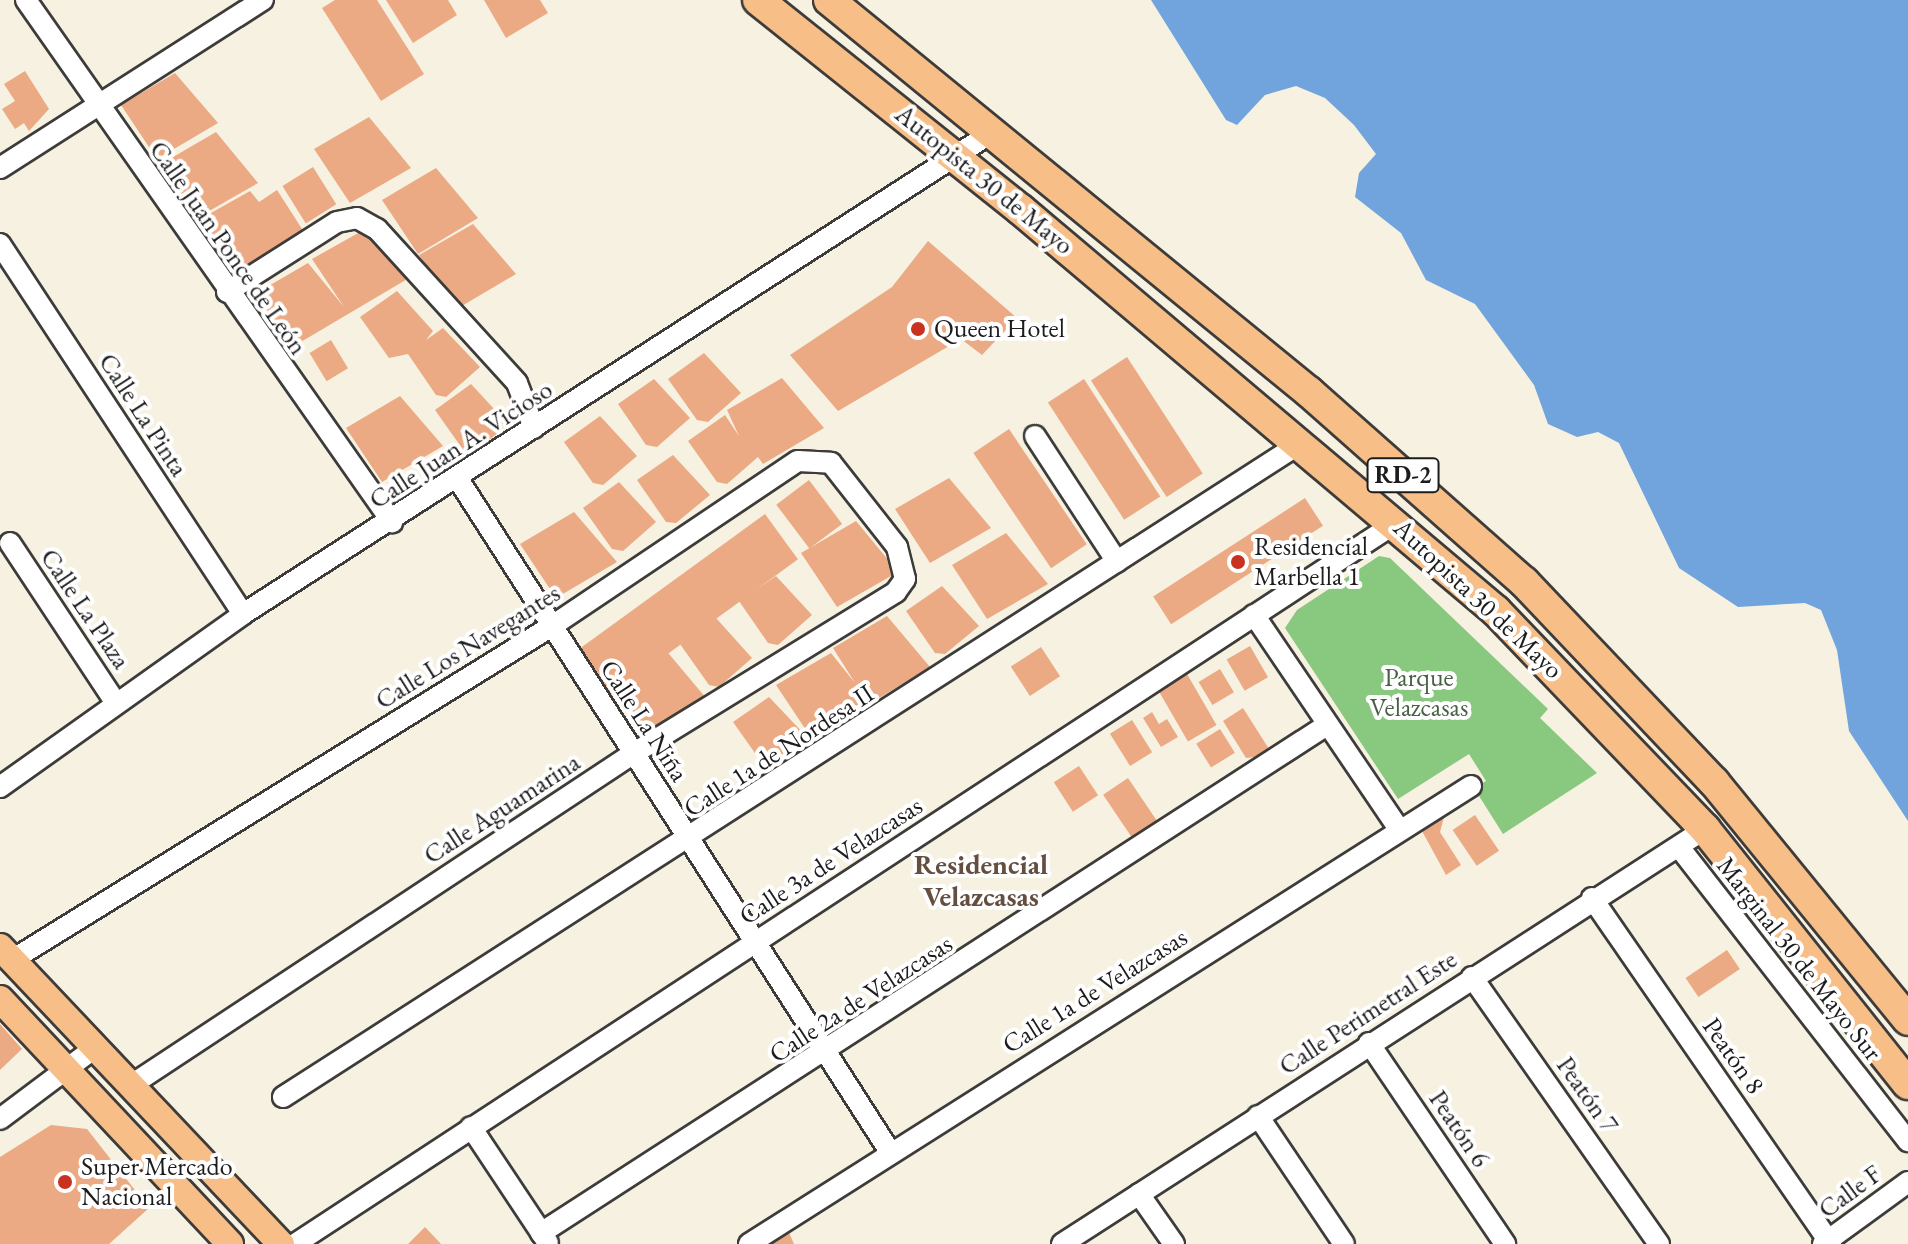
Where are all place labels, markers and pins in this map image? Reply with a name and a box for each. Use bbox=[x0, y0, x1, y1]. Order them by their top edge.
place label: Queen Hotel bbox=[934, 313, 1065, 345]
marker: Queen Hotel bbox=[909, 320, 927, 338]
place label: Residencial Marbella 1 bbox=[1254, 531, 1368, 592]
marker: Residencial Marbella 1 bbox=[1229, 553, 1247, 571]
place label: Super Mercado Nacional bbox=[81, 1151, 233, 1212]
marker: Super Mercado Nacional bbox=[56, 1173, 74, 1191]

